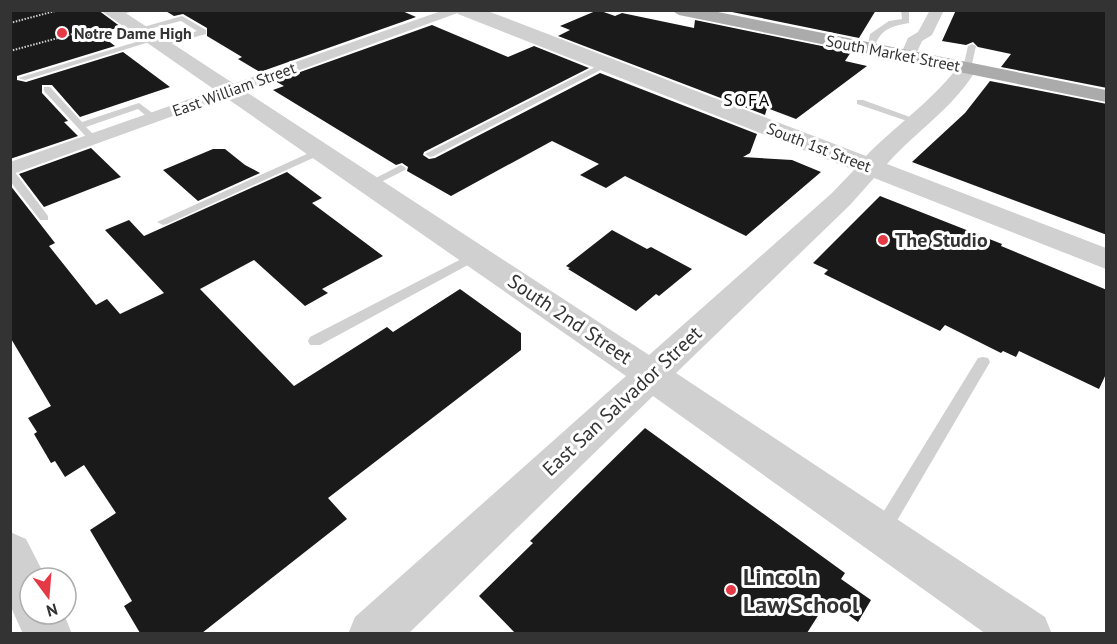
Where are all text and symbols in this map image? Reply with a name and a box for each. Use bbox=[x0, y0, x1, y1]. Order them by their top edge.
place label: Notre Dame High bbox=[74, 23, 192, 43]
marker: Notre Dame High bbox=[55, 26, 69, 40]
street label: South Market Street bbox=[824, 30, 962, 76]
street label: East William Street bbox=[170, 57, 299, 121]
district label: SOFA bbox=[723, 88, 771, 111]
street label: South 1st Street bbox=[764, 118, 875, 176]
place label: The Studio bbox=[895, 227, 988, 253]
marker: The Studio bbox=[876, 233, 890, 247]
street label: South 2nd Street bbox=[503, 268, 637, 370]
street label: East San Salvador Street bbox=[537, 320, 707, 482]
place label: Lincoln Law School bbox=[743, 561, 860, 620]
north arrow bbox=[18, 566, 78, 626]
marker: Lincoln Law School bbox=[724, 583, 738, 597]
text: N bbox=[44, 599, 60, 621]

